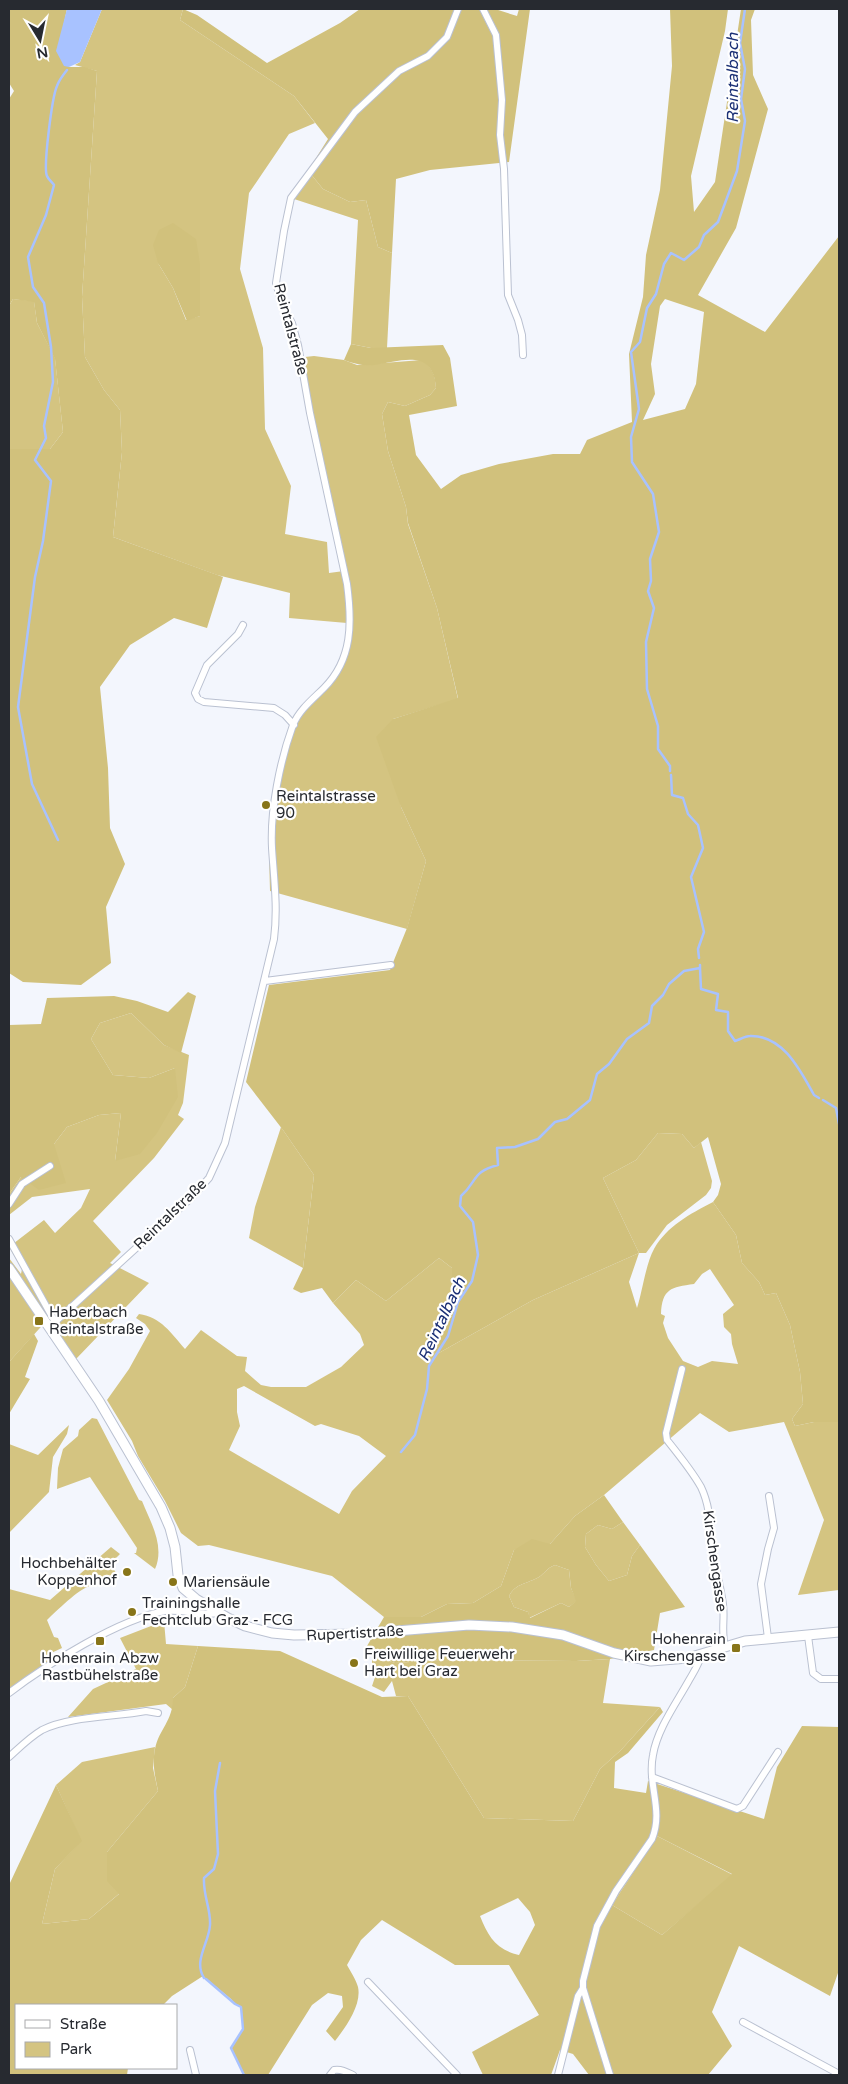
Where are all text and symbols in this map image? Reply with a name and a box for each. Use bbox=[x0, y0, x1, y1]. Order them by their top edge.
north arrow bbox=[15, 15, 65, 65]
water label: Reintalbach bbox=[723, 32, 743, 123]
text: N bbox=[35, 43, 49, 62]
street label: Reintalstraße bbox=[270, 281, 312, 377]
place label: Reintalstrasse 90 bbox=[276, 787, 376, 822]
marker: Reintalstrasse 90 bbox=[260, 799, 272, 811]
street label: Reintalstraße bbox=[130, 1175, 210, 1253]
water label: Reintalbach bbox=[414, 1273, 471, 1365]
place label: Haberbach Reintalstraße bbox=[49, 1303, 143, 1338]
marker: Haberbach Reintalstraße bbox=[33, 1315, 45, 1327]
street label: Kirschengasse bbox=[699, 1509, 731, 1613]
place label: Hochbehälter Koppenhof bbox=[21, 1554, 117, 1589]
marker: Hochbehälter Koppenhof bbox=[121, 1566, 133, 1578]
place label: Mariensäule bbox=[183, 1573, 270, 1591]
marker: Mariensäule bbox=[167, 1576, 179, 1588]
place label: Trainingshalle Fechtclub Graz - FCG bbox=[142, 1594, 293, 1629]
marker: Trainingshalle Fechtclub Graz - FCG bbox=[126, 1606, 138, 1618]
street label: Rupertistraße bbox=[306, 1621, 404, 1645]
place label: Hohenrain Kirschengasse bbox=[624, 1630, 726, 1665]
marker: Hohenrain Abzw Rastbühelstraße bbox=[94, 1635, 106, 1647]
marker: Hohenrain Kirschengasse bbox=[730, 1642, 742, 1654]
place label: Freiwillige Feuerwehr Hart bei Graz bbox=[364, 1645, 515, 1680]
place label: Hohenrain Abzw Rastbühelstraße bbox=[41, 1649, 159, 1684]
marker: Freiwillige Feuerwehr Hart bei Graz bbox=[348, 1657, 360, 1669]
legend bbox=[15, 2004, 178, 2069]
text: Straße bbox=[60, 2015, 106, 2033]
text: Park bbox=[60, 2040, 92, 2058]

